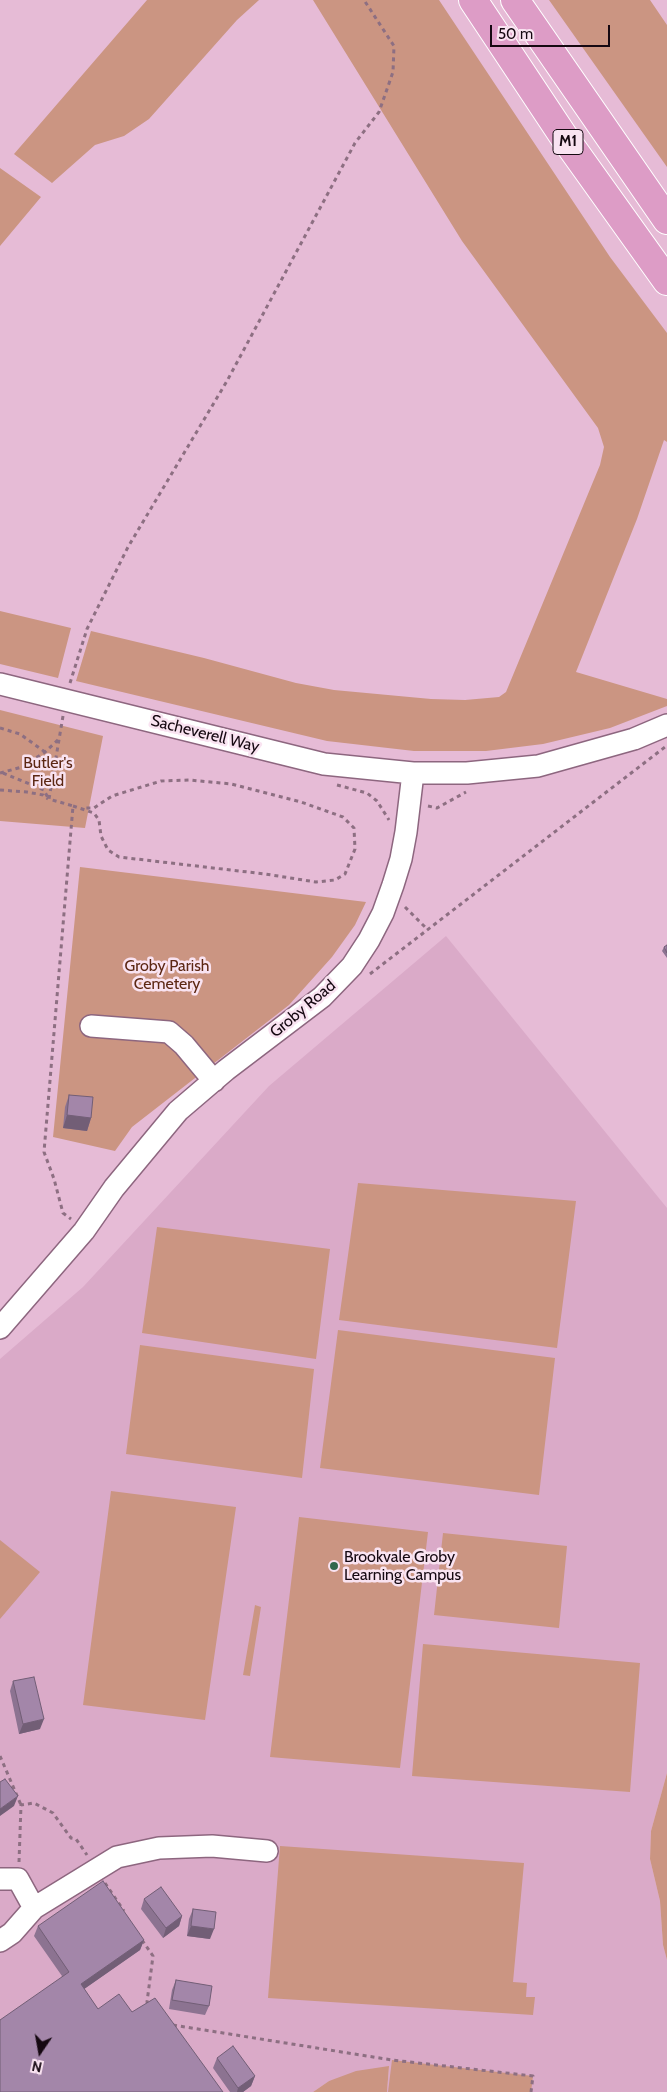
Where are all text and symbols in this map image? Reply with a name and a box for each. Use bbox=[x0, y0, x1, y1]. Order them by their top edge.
scale bar bbox=[492, 15, 612, 47]
text: 50 m bbox=[498, 25, 533, 43]
road number: M1 bbox=[553, 130, 583, 154]
street label: Sacheverell Way bbox=[149, 711, 261, 757]
park label: Butler's Field bbox=[23, 753, 73, 791]
park label: Groby Parish Cemetery bbox=[124, 956, 210, 994]
street label: Groby Road bbox=[266, 976, 340, 1042]
place label: Brookvale Groby Learning Campus bbox=[344, 1547, 461, 1585]
marker: Brookvale Groby Learning Campus bbox=[328, 1560, 340, 1572]
north arrow bbox=[15, 2027, 65, 2077]
text: N bbox=[30, 2057, 44, 2077]

